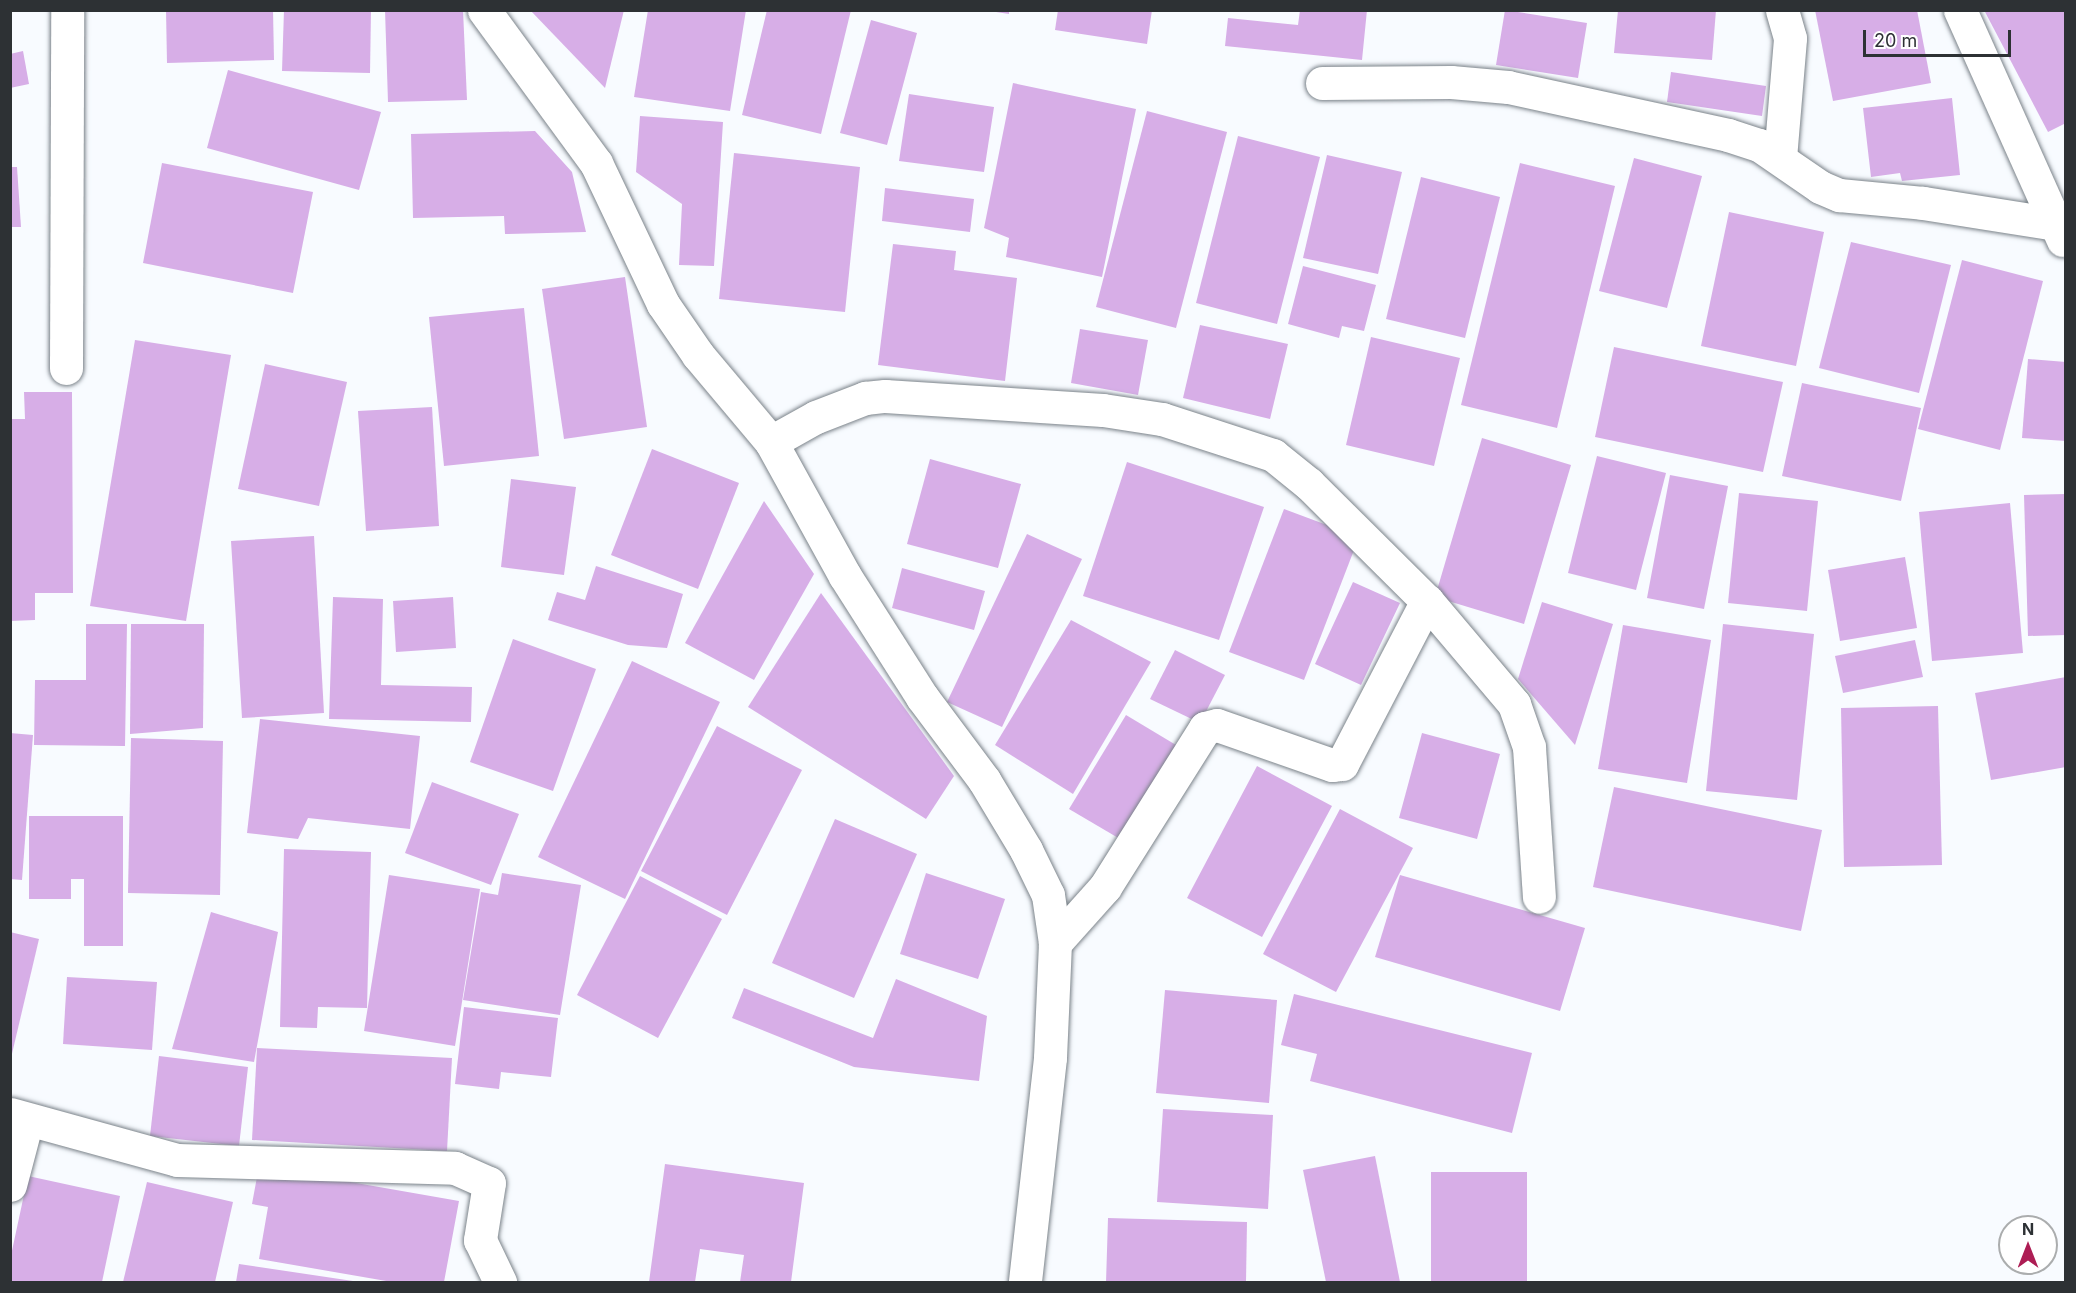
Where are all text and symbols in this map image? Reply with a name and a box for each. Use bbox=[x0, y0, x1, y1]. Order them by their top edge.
scale bar bbox=[1866, 18, 2014, 56]
text: 20 m bbox=[1874, 30, 1917, 51]
north arrow bbox=[1998, 1215, 2058, 1275]
text: N bbox=[2022, 1219, 2034, 1239]

